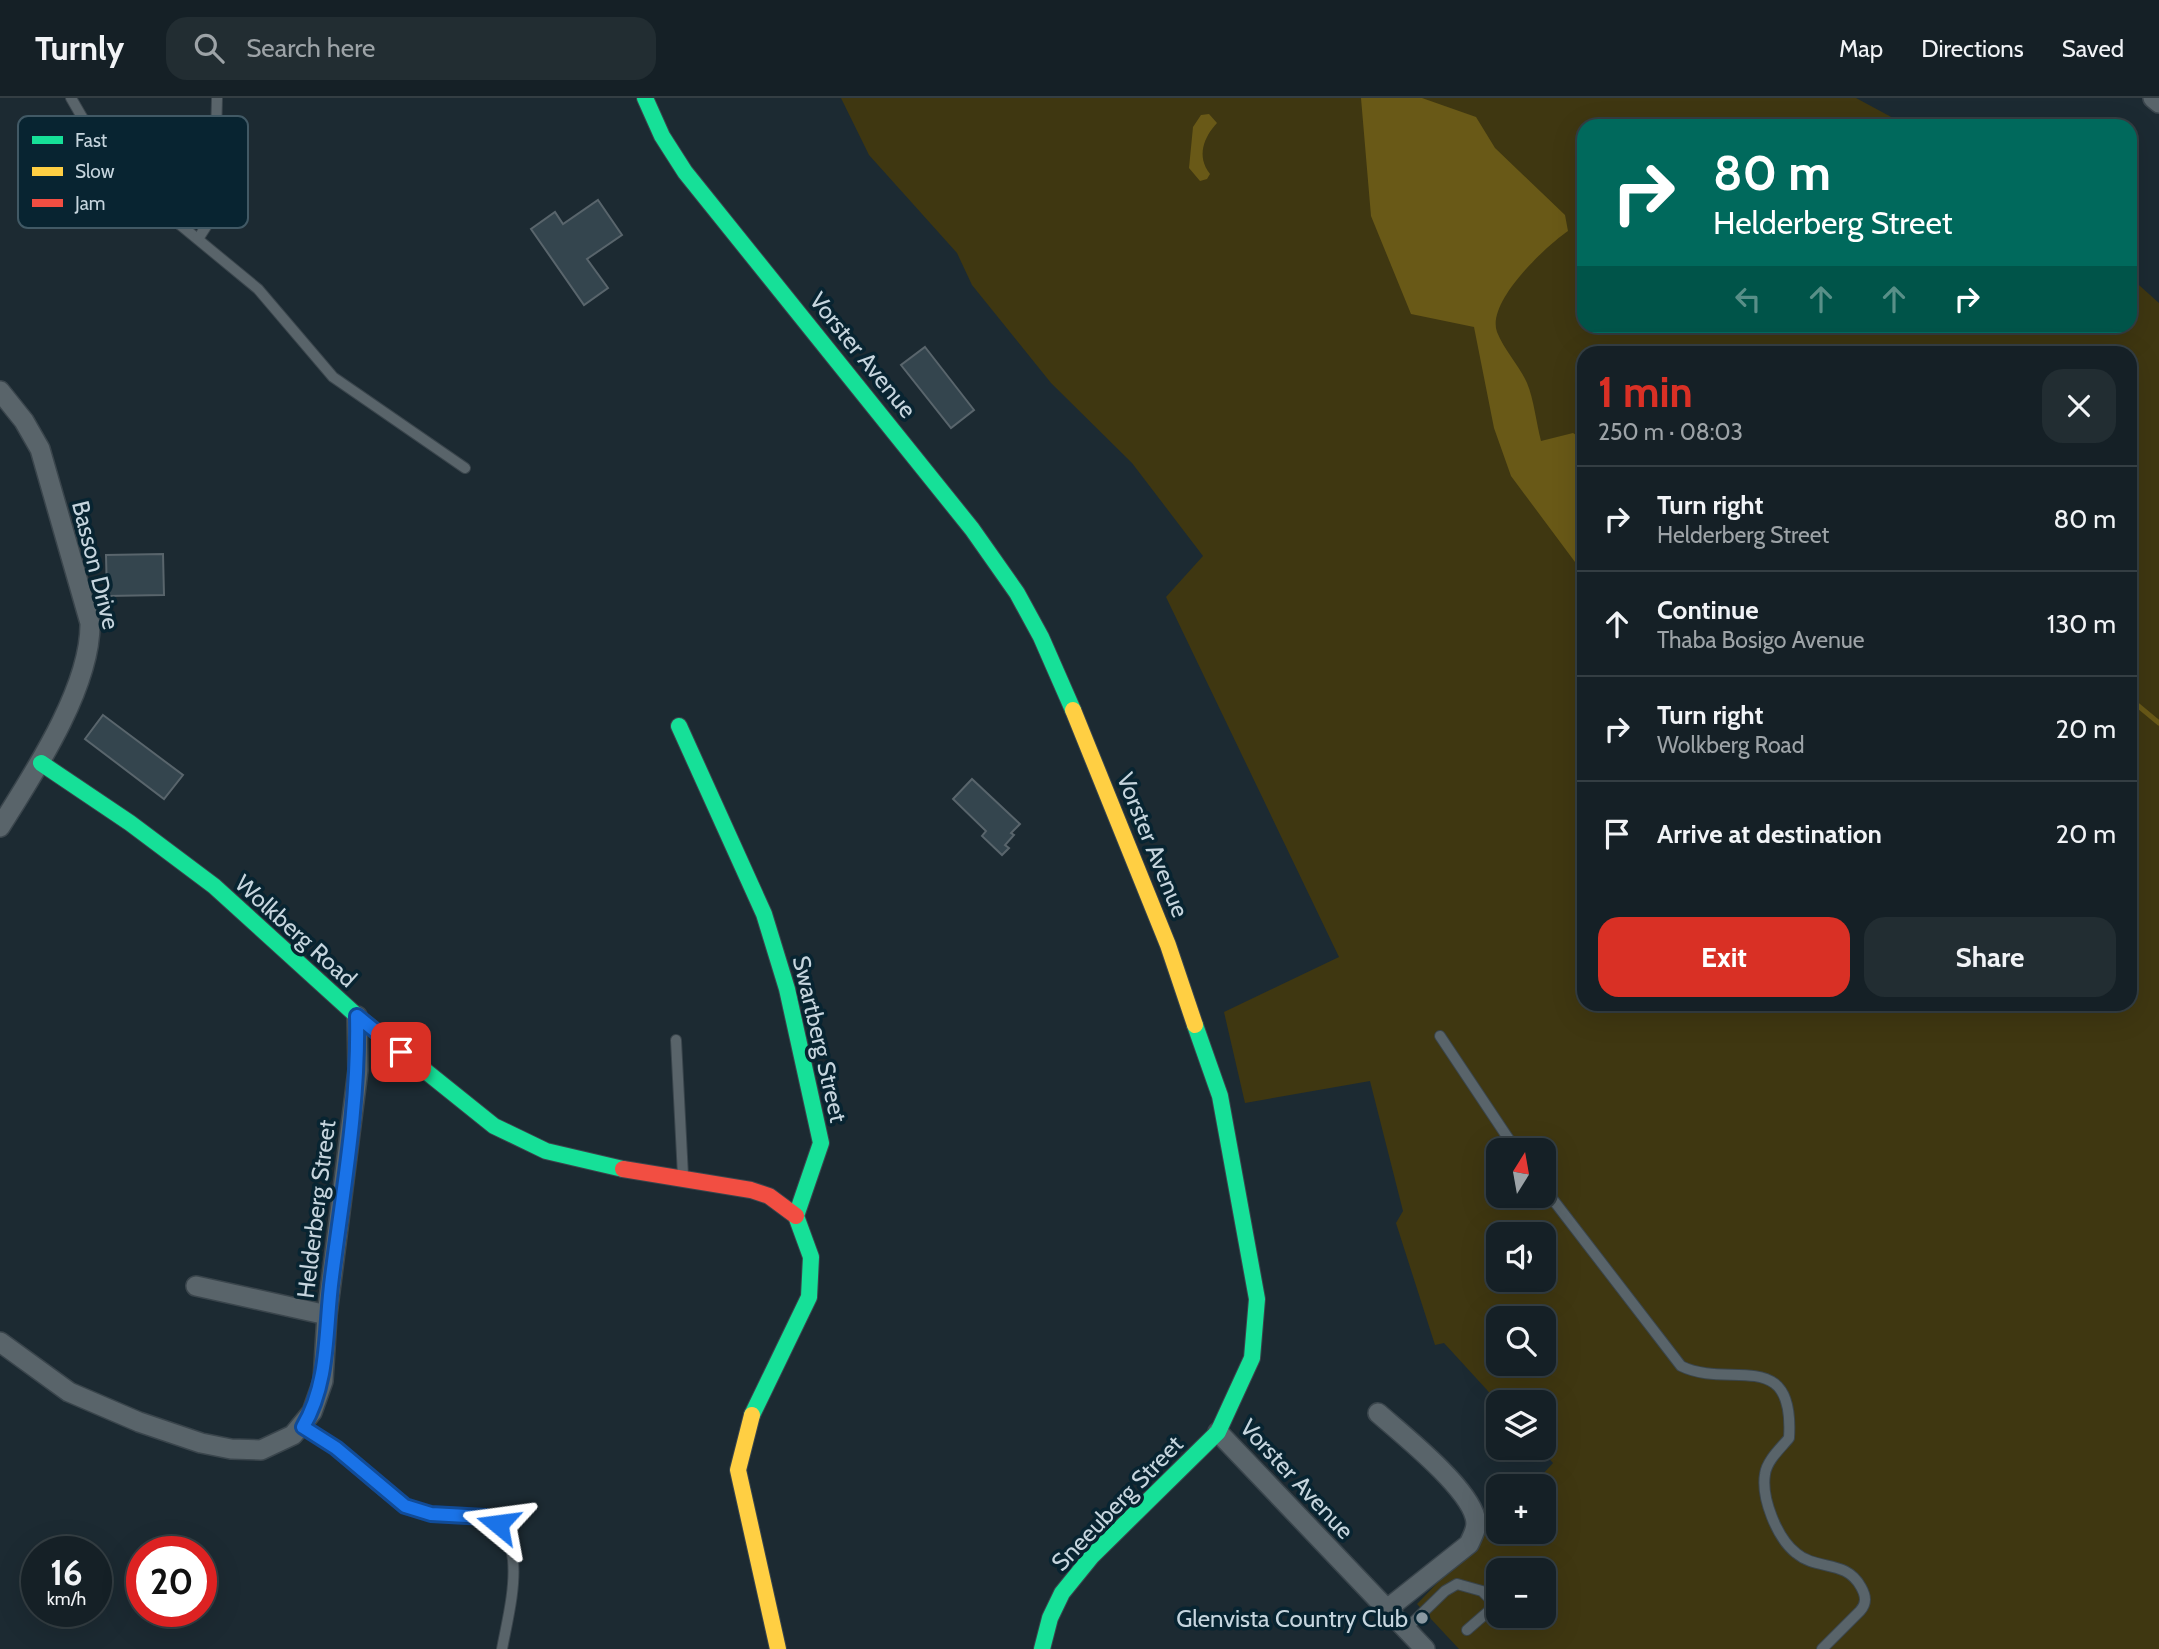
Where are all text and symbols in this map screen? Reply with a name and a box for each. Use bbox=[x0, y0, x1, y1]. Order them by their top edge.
search box bbox=[166, 17, 656, 80]
text: Turnly bbox=[35, 28, 124, 68]
icon: search bbox=[190, 29, 228, 67]
text: Search here bbox=[246, 32, 375, 64]
text: Map bbox=[1839, 34, 1883, 63]
text: Directions bbox=[1921, 34, 2024, 63]
text: Saved bbox=[2062, 34, 2124, 63]
legend bbox=[18, 116, 248, 228]
text: Fast bbox=[75, 129, 108, 152]
text: 80 m bbox=[1713, 143, 1831, 202]
icon: right bbox=[1598, 147, 1689, 238]
text: Slow bbox=[75, 160, 115, 183]
text: Jam bbox=[74, 192, 105, 215]
text: Helderberg Street bbox=[1713, 203, 1953, 242]
icon: left bbox=[1729, 280, 1767, 318]
icon: ahead bbox=[1802, 280, 1840, 318]
icon: ahead bbox=[1875, 280, 1913, 318]
icon: right bbox=[1948, 280, 1986, 318]
street label: Vorster Avenue bbox=[803, 286, 923, 424]
text: 1 min bbox=[1598, 366, 1693, 418]
button: close bbox=[2042, 369, 2116, 443]
text: 250 m · 08:03 bbox=[1598, 418, 1743, 446]
text: Turn right bbox=[1657, 489, 1763, 521]
street label: Basson Drive bbox=[66, 498, 126, 632]
icon: right bbox=[1598, 500, 1636, 538]
text: 80 m bbox=[2053, 503, 2116, 535]
text: Helderberg Street bbox=[1657, 521, 1829, 549]
text: Continue bbox=[1657, 594, 1759, 626]
icon: ahead bbox=[1598, 605, 1636, 643]
text: 130 m bbox=[2047, 608, 2116, 640]
text: Thaba Bosigo Avenue bbox=[1657, 626, 1865, 654]
text: Turn right bbox=[1657, 699, 1763, 731]
icon: right bbox=[1598, 710, 1636, 748]
text: 20 m bbox=[2056, 713, 2116, 745]
text: Wolkberg Road bbox=[1657, 731, 1804, 759]
street label: Vorster Avenue bbox=[1111, 769, 1195, 921]
icon: arrive bbox=[1598, 815, 1636, 853]
text: Arrive at destination bbox=[1657, 818, 1882, 850]
text: 20 m bbox=[2056, 818, 2116, 850]
street label: Wolkberg Road bbox=[229, 869, 363, 993]
button: Exit bbox=[1598, 917, 1850, 997]
button: Share bbox=[1864, 917, 2116, 997]
street label: Swartberg Street bbox=[787, 953, 853, 1125]
pin bbox=[371, 1022, 431, 1082]
icon: arrive bbox=[382, 1033, 420, 1071]
street label: Helderberg Street bbox=[291, 1118, 341, 1300]
north arrow bbox=[1486, 1138, 1556, 1208]
map controls bbox=[1486, 1138, 1556, 1628]
button: sound bbox=[1486, 1222, 1556, 1292]
button: search bbox=[1486, 1306, 1556, 1376]
button: layers bbox=[1486, 1390, 1556, 1460]
street label: Vorster Avenue bbox=[1234, 1413, 1360, 1545]
street label: Sneeuberg Street bbox=[1045, 1429, 1189, 1577]
button: + bbox=[1486, 1474, 1556, 1544]
position arrow bbox=[461, 1487, 535, 1561]
speed limit sign: 20 bbox=[126, 1536, 217, 1627]
text: 16 bbox=[50, 1551, 83, 1594]
button: − bbox=[1486, 1558, 1556, 1628]
text: km/h bbox=[47, 1588, 86, 1610]
place label: Glenvista Country Club bbox=[1176, 1604, 1408, 1633]
marker: Glenvista Country Club bbox=[1414, 1610, 1430, 1626]

